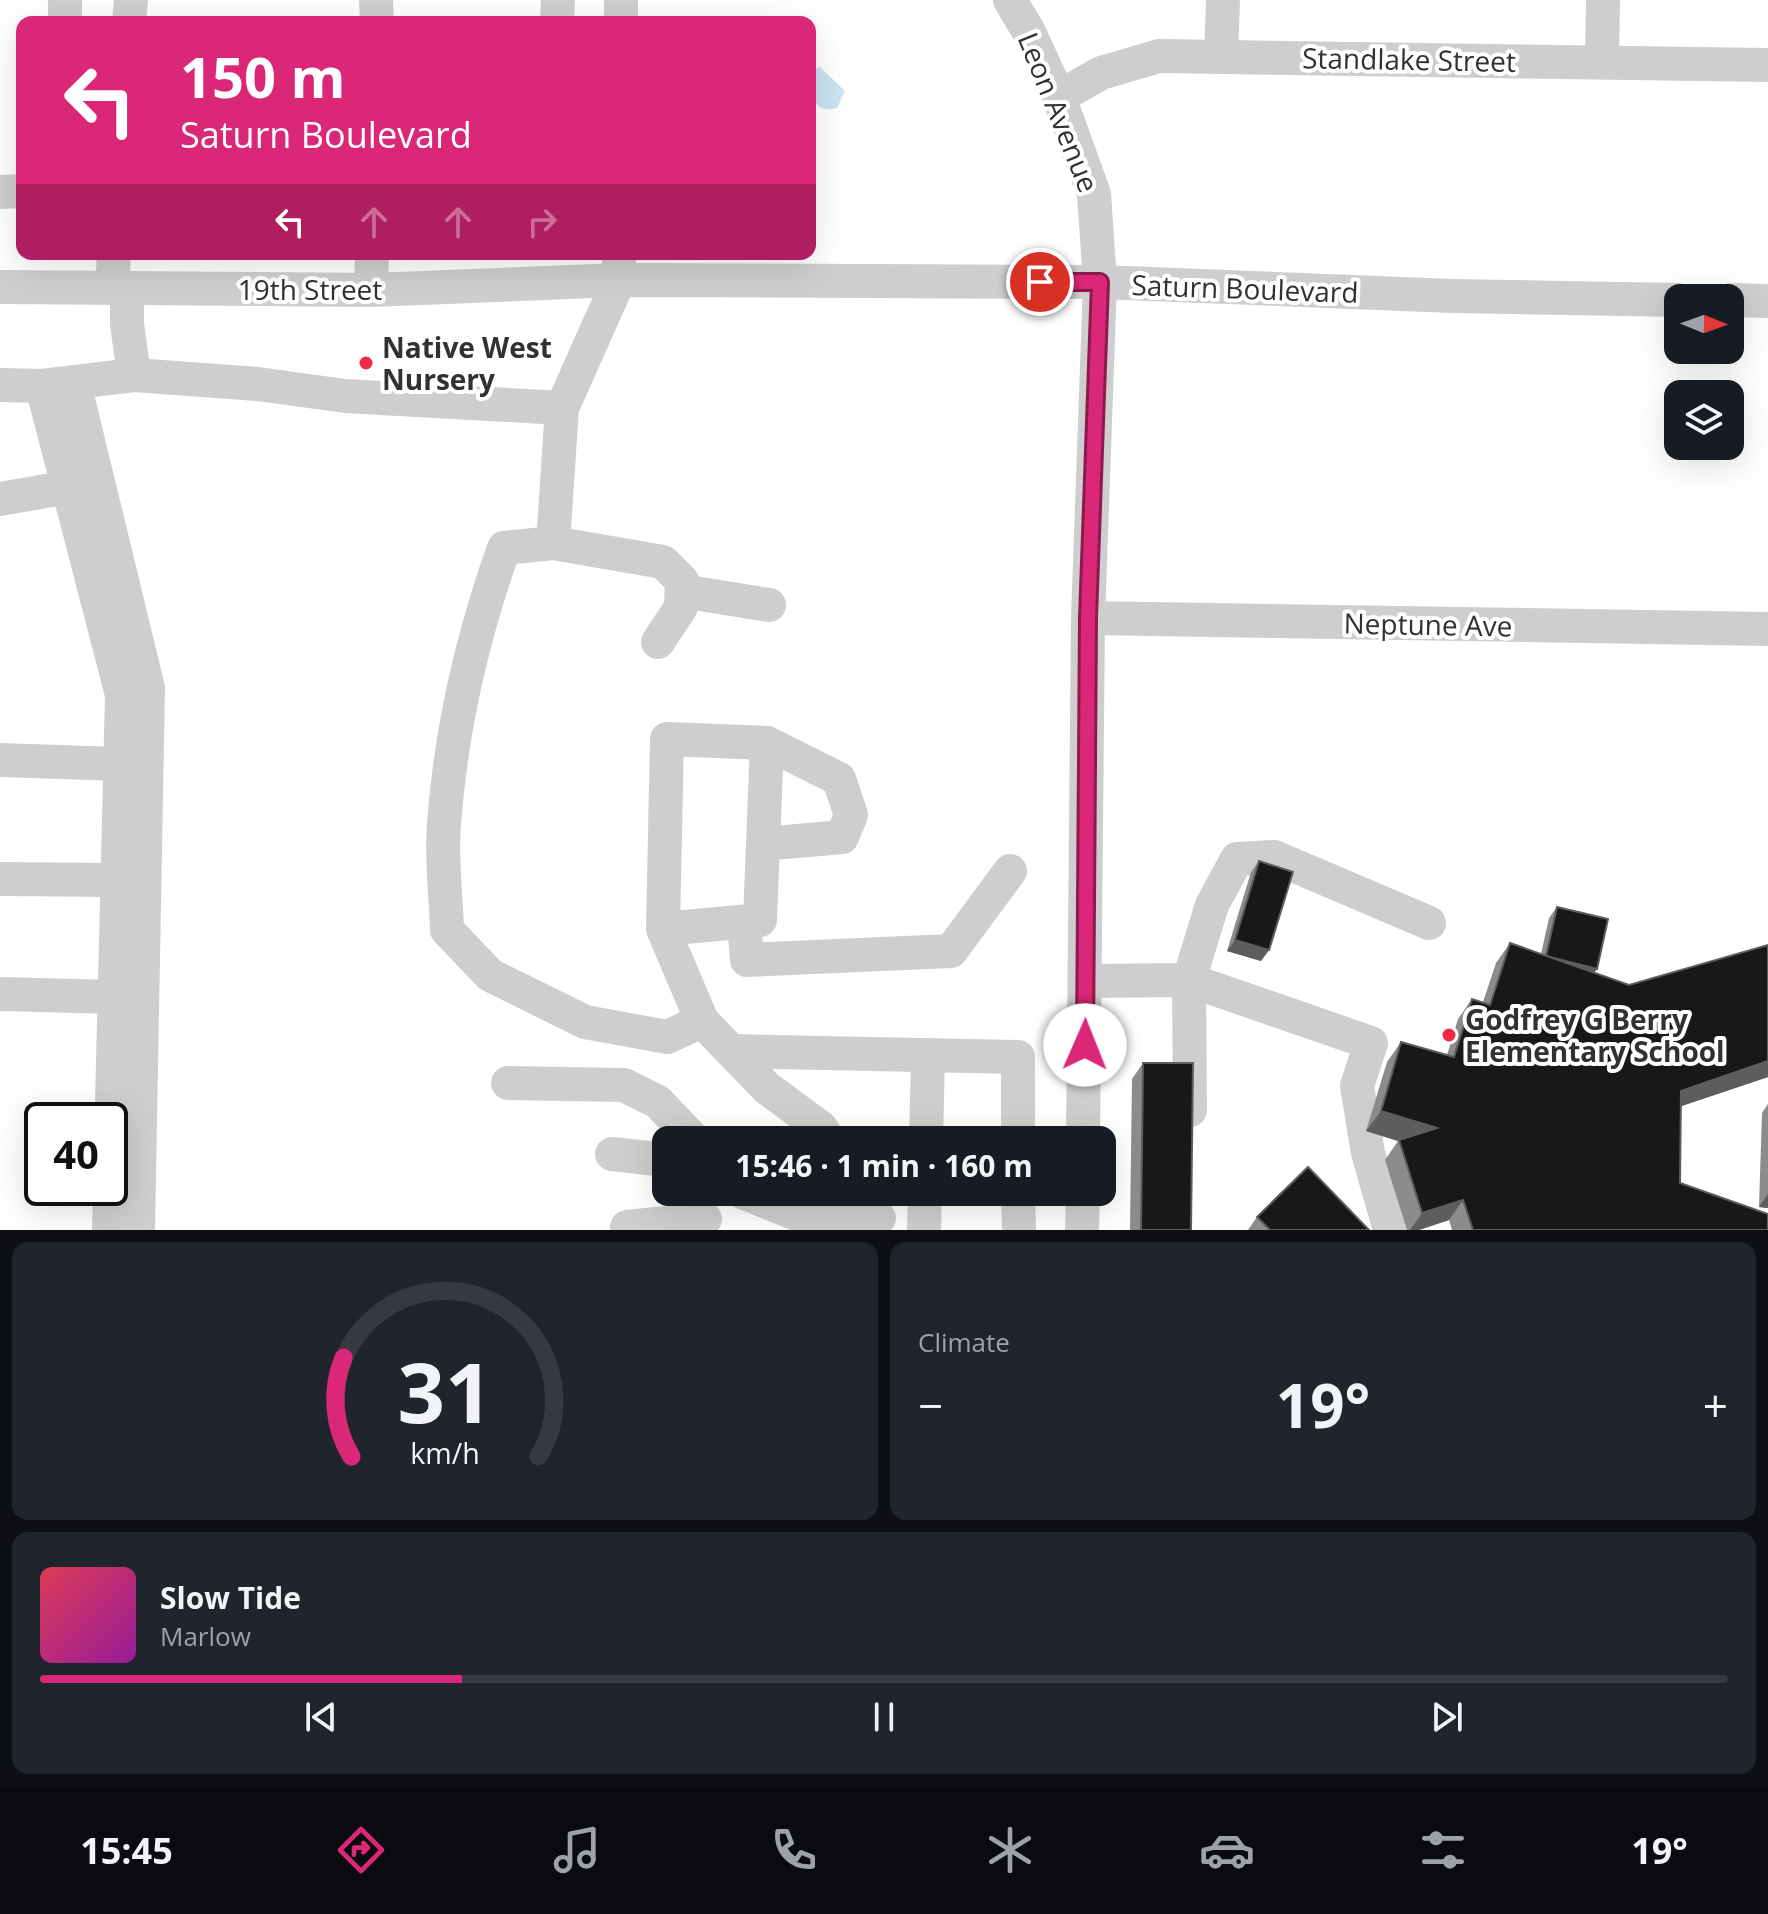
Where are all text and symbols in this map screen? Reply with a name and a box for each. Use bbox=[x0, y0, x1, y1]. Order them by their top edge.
street label: Leon Avenue bbox=[1010, 26, 1108, 198]
text: 150 m bbox=[180, 38, 346, 114]
street label: Standlake Street bbox=[1302, 38, 1516, 80]
icon: left bbox=[48, 48, 152, 152]
text: Saturn Boulevard bbox=[180, 110, 472, 159]
icon: left bbox=[268, 200, 312, 244]
icon: ahead bbox=[352, 200, 396, 244]
icon: ahead bbox=[436, 200, 480, 244]
icon: right bbox=[520, 200, 564, 244]
pin bbox=[1006, 248, 1074, 316]
icon: arrive bbox=[1018, 260, 1062, 304]
street label: Saturn Boulevard bbox=[1131, 265, 1359, 311]
street label: 19th Street bbox=[238, 270, 382, 308]
north arrow bbox=[1664, 284, 1744, 364]
map controls bbox=[1664, 284, 1744, 460]
place label: Native West Nursery bbox=[382, 328, 552, 398]
marker: Native West Nursery bbox=[357, 354, 375, 372]
button: layers bbox=[1664, 380, 1744, 460]
street label: Neptune Ave bbox=[1343, 604, 1513, 644]
place label: Godfrey G Berry Elementary School bbox=[1465, 1000, 1725, 1070]
position arrow bbox=[1043, 1003, 1127, 1087]
marker: Godfrey G Berry Elementary School bbox=[1440, 1026, 1458, 1044]
speed limit sign: 40 bbox=[24, 1102, 128, 1206]
text: 15:46 · 1 min · 160 m bbox=[735, 1145, 1033, 1186]
text: Climate bbox=[918, 1324, 1010, 1360]
text: 31 bbox=[397, 1334, 493, 1447]
text: 19° bbox=[1276, 1364, 1370, 1446]
text: − bbox=[918, 1375, 943, 1435]
text: + bbox=[1703, 1375, 1728, 1435]
text: km/h bbox=[410, 1433, 480, 1472]
text: Slow Tide bbox=[160, 1577, 301, 1618]
text: Marlow bbox=[160, 1618, 251, 1654]
icon: previous bbox=[299, 1695, 343, 1739]
icon: pause bbox=[862, 1695, 906, 1739]
icon: next bbox=[1425, 1695, 1469, 1739]
icon: directions bbox=[333, 1822, 389, 1878]
icon: music bbox=[549, 1822, 605, 1878]
icon: phone bbox=[766, 1822, 822, 1878]
icon: climate bbox=[982, 1822, 1038, 1878]
icon: car bbox=[1199, 1822, 1255, 1878]
icon: filters bbox=[1415, 1822, 1471, 1878]
text: 15:45 bbox=[80, 1826, 173, 1875]
text: 19° bbox=[1631, 1826, 1688, 1875]

